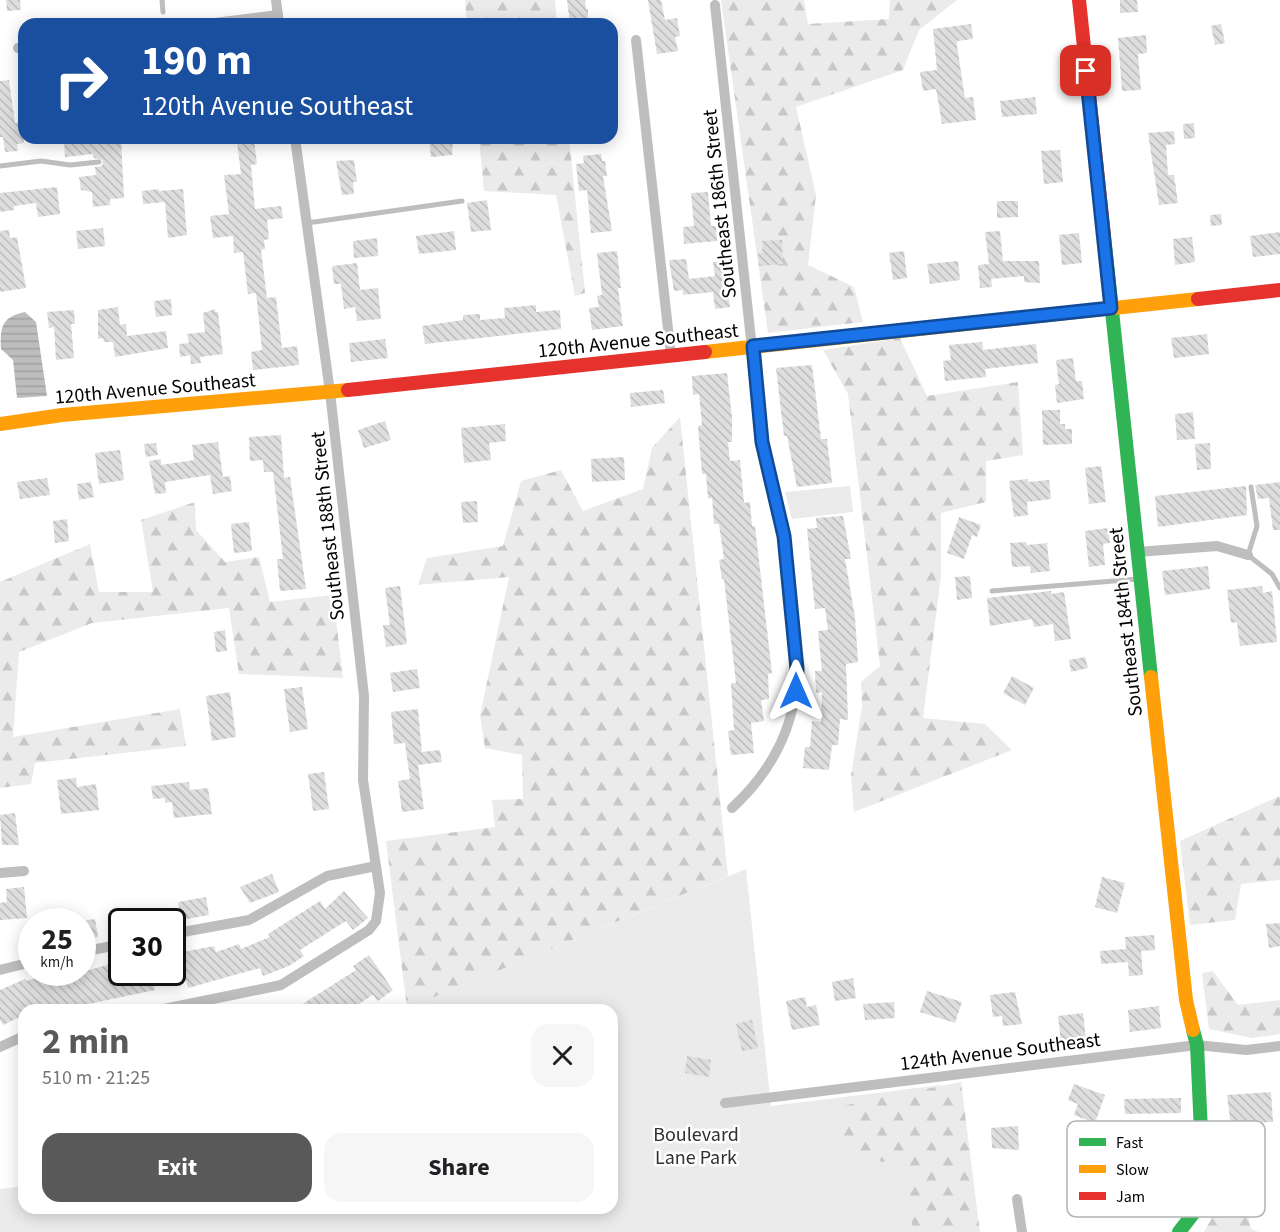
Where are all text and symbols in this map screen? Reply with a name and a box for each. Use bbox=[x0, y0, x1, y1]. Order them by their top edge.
text: 190 m bbox=[141, 31, 252, 91]
icon: right bbox=[42, 42, 120, 120]
pin bbox=[1060, 45, 1111, 96]
icon: arrive bbox=[1069, 54, 1102, 87]
text: 120th Avenue Southeast bbox=[141, 87, 413, 126]
street label: Southeast 186th Street bbox=[696, 108, 744, 300]
street label: 120th Avenue Southeast bbox=[536, 317, 740, 365]
street label: 120th Avenue Southeast bbox=[53, 366, 257, 412]
street label: Southeast 188th Street bbox=[304, 430, 352, 622]
street label: Southeast 184th Street bbox=[1102, 526, 1150, 718]
position arrow bbox=[764, 659, 828, 723]
speed limit sign: 30 bbox=[108, 908, 186, 986]
text: 25 bbox=[41, 918, 73, 961]
text: km/h bbox=[40, 952, 74, 973]
text: 2 min bbox=[42, 1016, 130, 1067]
button: close bbox=[531, 1024, 594, 1087]
street label: 124th Avenue Southeast bbox=[898, 1026, 1102, 1078]
text: 510 m · 21:25 bbox=[42, 1064, 150, 1092]
park label: Boulevard Lane Park bbox=[653, 1121, 739, 1172]
legend bbox=[1067, 1121, 1265, 1217]
text: Fast bbox=[1116, 1132, 1144, 1154]
button: Exit bbox=[42, 1133, 312, 1202]
button: Share bbox=[324, 1133, 594, 1202]
text: Slow bbox=[1116, 1159, 1149, 1181]
text: Jam bbox=[1116, 1186, 1145, 1208]

